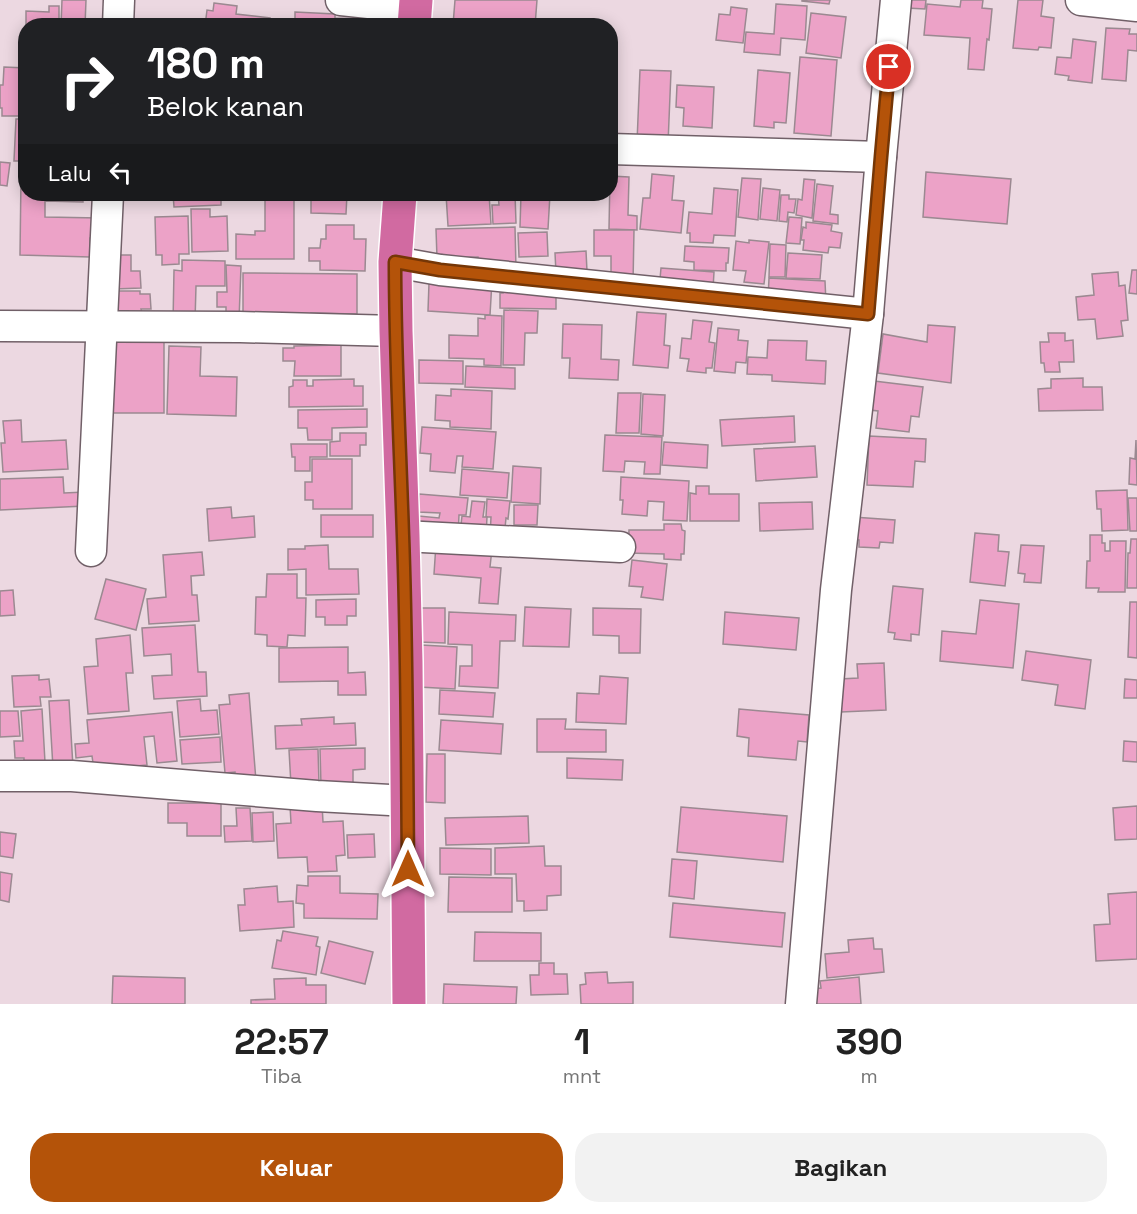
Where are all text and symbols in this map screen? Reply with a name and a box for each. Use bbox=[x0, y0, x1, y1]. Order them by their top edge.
text: 180 m bbox=[147, 37, 265, 90]
pin bbox=[863, 41, 914, 92]
icon: right bbox=[48, 42, 126, 120]
icon: arrive bbox=[872, 50, 905, 83]
text: Belok kanan bbox=[147, 89, 304, 124]
icon: left bbox=[104, 156, 137, 189]
text: Lalu bbox=[48, 159, 92, 187]
position arrow bbox=[376, 837, 440, 901]
text: 22:57 bbox=[234, 1019, 329, 1065]
text: 1 bbox=[574, 1019, 590, 1065]
text: 390 bbox=[835, 1019, 903, 1065]
text: Tiba bbox=[261, 1063, 302, 1089]
text: mnt bbox=[563, 1063, 601, 1089]
text: m bbox=[861, 1063, 878, 1089]
button: Keluar bbox=[30, 1133, 563, 1202]
button: Bagikan bbox=[575, 1133, 1107, 1202]

